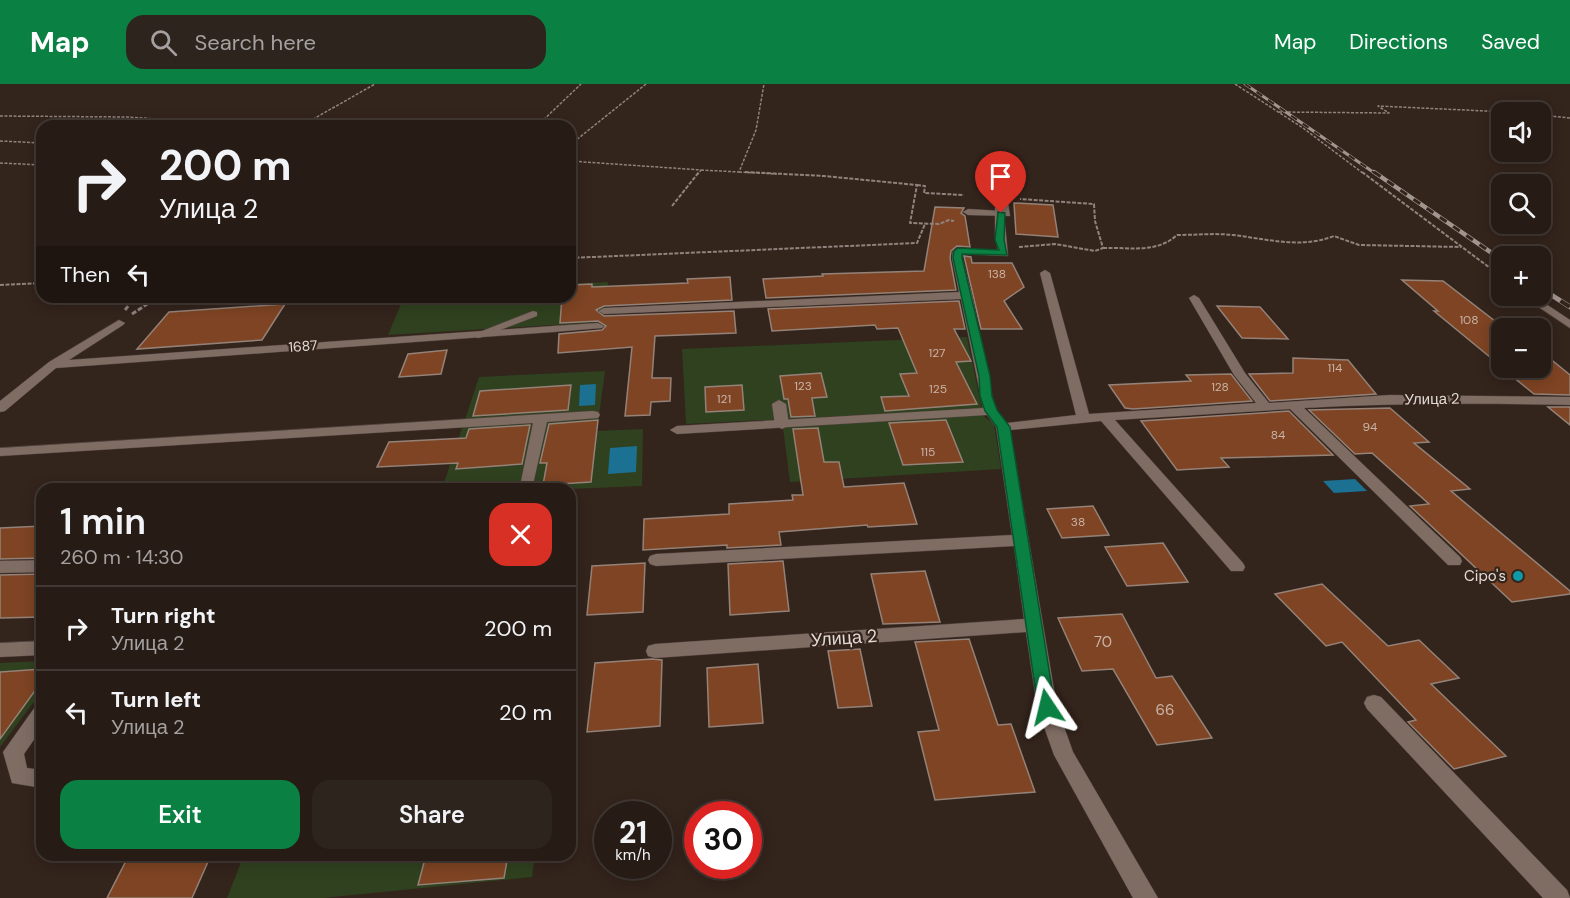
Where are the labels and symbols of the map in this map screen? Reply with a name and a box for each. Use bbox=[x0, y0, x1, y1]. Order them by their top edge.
pin bbox=[975, 151, 1026, 213]
house number: 138 bbox=[988, 266, 1006, 282]
house number: 108 bbox=[1459, 312, 1479, 328]
street label: 1687 bbox=[288, 336, 318, 356]
house number: 127 bbox=[929, 345, 945, 361]
house number: 114 bbox=[1328, 360, 1342, 376]
house number: 123 bbox=[794, 378, 812, 394]
house number: 128 bbox=[1211, 379, 1229, 395]
house number: 125 bbox=[929, 381, 947, 397]
street label: Улица 2 bbox=[1404, 389, 1460, 409]
house number: 121 bbox=[717, 391, 731, 407]
house number: 94 bbox=[1363, 419, 1377, 435]
house number: 84 bbox=[1271, 427, 1285, 443]
house number: 115 bbox=[921, 444, 935, 460]
house number: 38 bbox=[1071, 514, 1085, 530]
place label: Cipo's bbox=[1464, 566, 1506, 586]
marker: Cipo's bbox=[1511, 569, 1525, 583]
street label: Улица 2 bbox=[810, 624, 878, 652]
house number: 70 bbox=[1094, 632, 1112, 652]
position arrow bbox=[1015, 675, 1079, 739]
house number: 66 bbox=[1156, 700, 1174, 720]
speed limit sign: 30 bbox=[684, 801, 762, 879]

